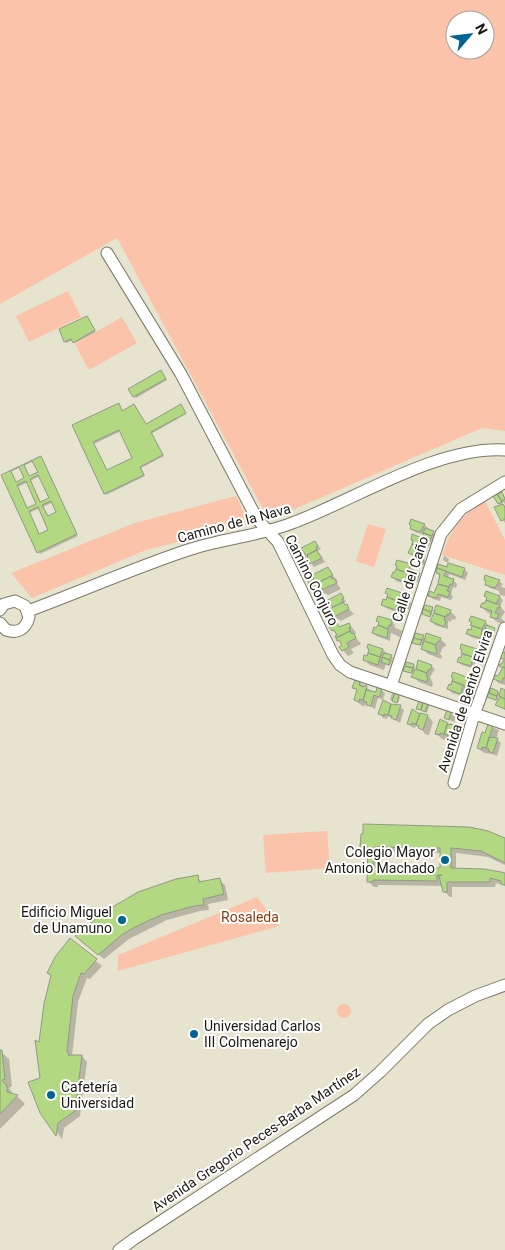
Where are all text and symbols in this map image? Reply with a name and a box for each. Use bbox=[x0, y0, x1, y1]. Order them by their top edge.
north arrow bbox=[445, 10, 495, 60]
text: N bbox=[472, 21, 491, 37]
street label: Camino de la Nava bbox=[176, 500, 292, 546]
street label: Camino Conjuro bbox=[282, 532, 342, 628]
street label: Calle del Caño bbox=[389, 534, 431, 624]
street label: Avenida de Benito Elvira bbox=[434, 628, 496, 774]
place label: Colegio Mayor Antonio Machado bbox=[325, 844, 435, 876]
marker: Colegio Mayor Antonio Machado bbox=[439, 854, 451, 866]
place label: Edificio Miguel de Unamuno bbox=[21, 904, 112, 936]
park label: Rosaleda bbox=[221, 909, 279, 925]
marker: Edificio Miguel de Unamuno bbox=[116, 914, 128, 926]
place label: Universidad Carlos III Colmenarejo bbox=[204, 1018, 321, 1050]
marker: Universidad Carlos III Colmenarejo bbox=[188, 1028, 200, 1040]
street label: Avenida Gregorio Peces-Barba Martínez bbox=[149, 1063, 363, 1215]
place label: Cafetería Universidad bbox=[61, 1079, 134, 1111]
marker: Cafetería Universidad bbox=[45, 1089, 57, 1101]

